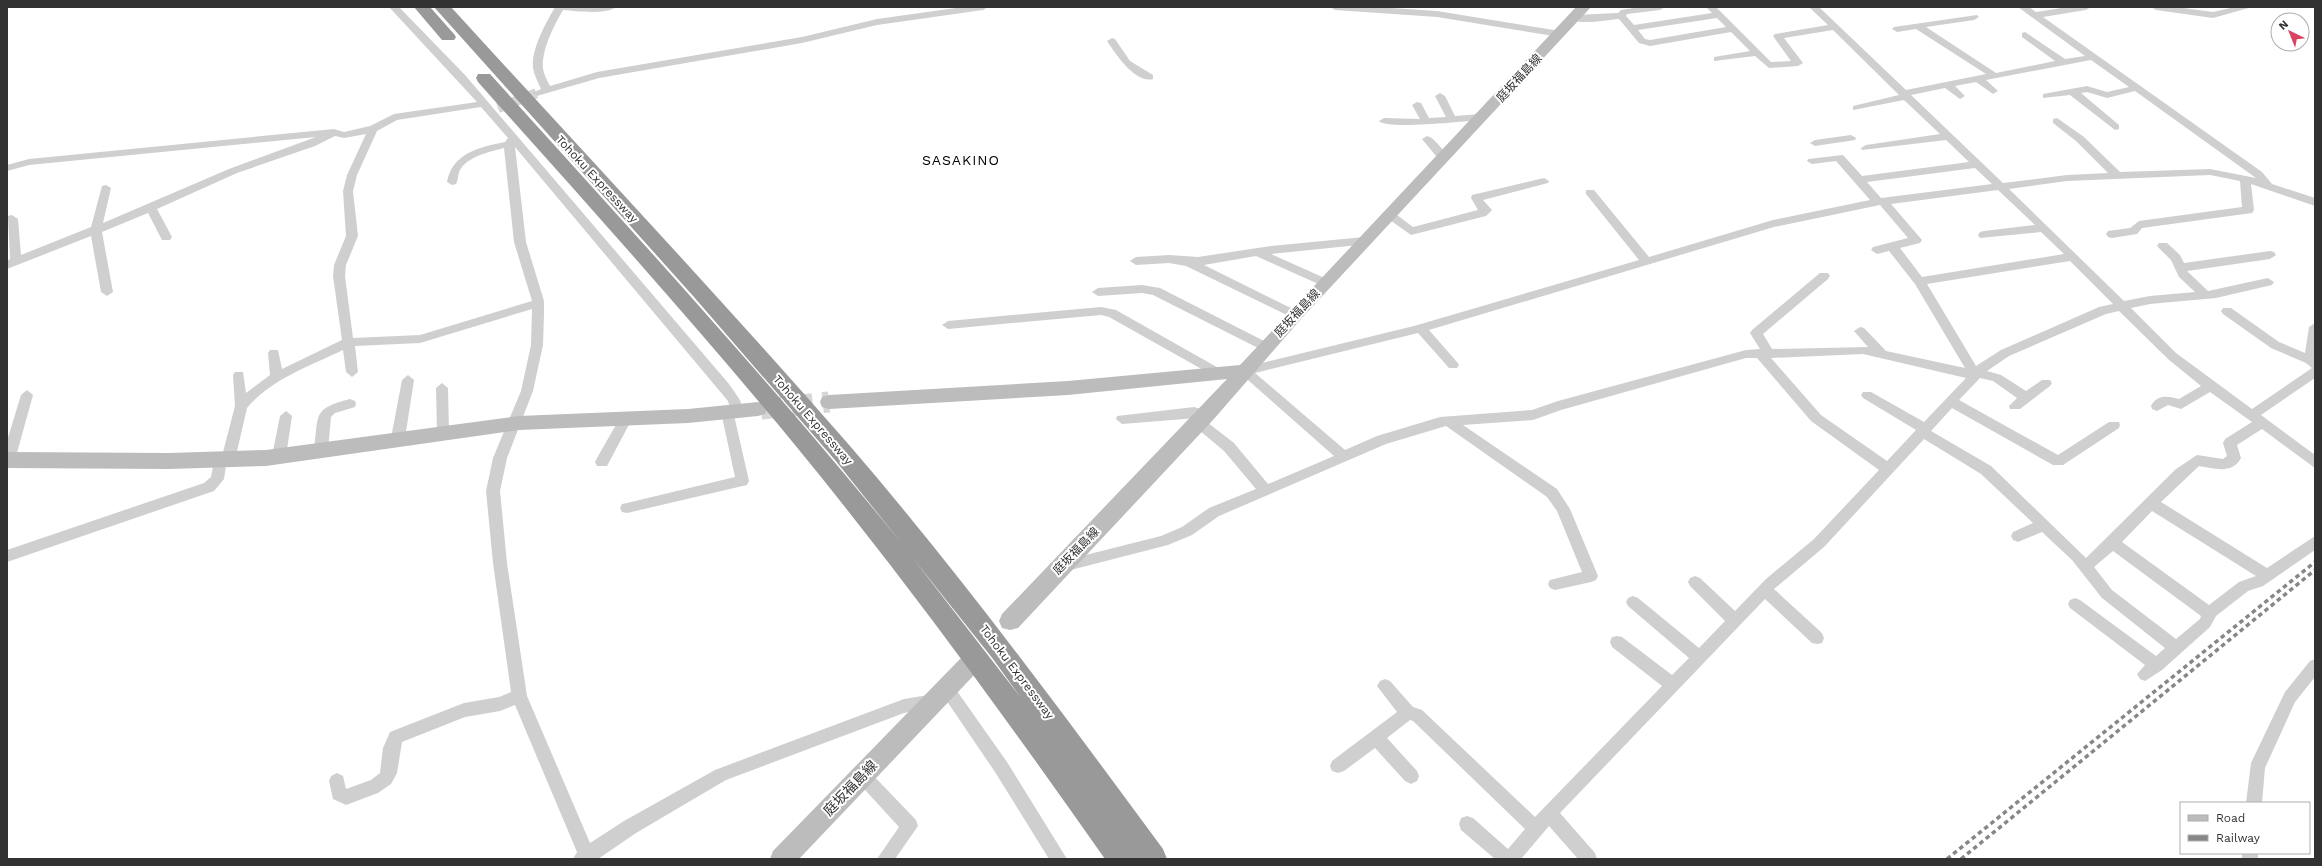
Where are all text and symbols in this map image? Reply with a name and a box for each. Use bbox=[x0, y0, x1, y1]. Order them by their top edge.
north arrow bbox=[2270, 12, 2310, 52]
text: N bbox=[2276, 18, 2291, 33]
street label: 庭坂福島線 bbox=[1493, 51, 1545, 105]
street label: Tohoku Expressway bbox=[553, 133, 642, 226]
district label: SASAKINO bbox=[922, 152, 1000, 168]
street label: 庭坂福島線 bbox=[1271, 286, 1323, 340]
street label: Tohoku Expressway bbox=[770, 372, 856, 468]
street label: 庭坂福島線 bbox=[1050, 525, 1102, 577]
street label: Tohoku Expressway bbox=[977, 622, 1057, 722]
street label: 庭坂福島線 bbox=[820, 757, 880, 819]
legend bbox=[2180, 802, 2310, 854]
text: Road bbox=[2216, 811, 2245, 825]
text: Railway bbox=[2216, 831, 2261, 845]

